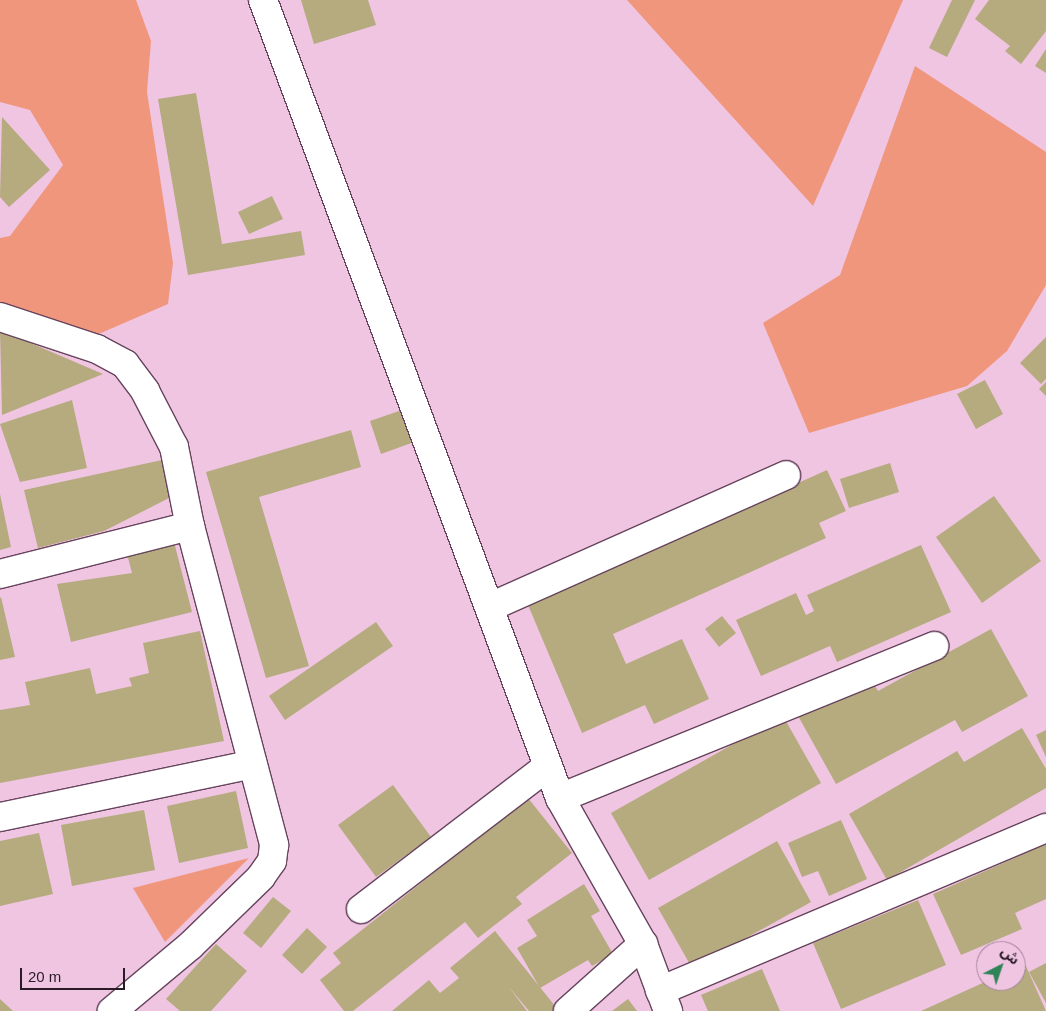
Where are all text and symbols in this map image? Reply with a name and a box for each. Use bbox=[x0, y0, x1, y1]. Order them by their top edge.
north arrow bbox=[976, 941, 1026, 991]
text: ش bbox=[998, 943, 1023, 968]
scale bar bbox=[22, 958, 128, 990]
text: 20 m bbox=[28, 968, 61, 985]

